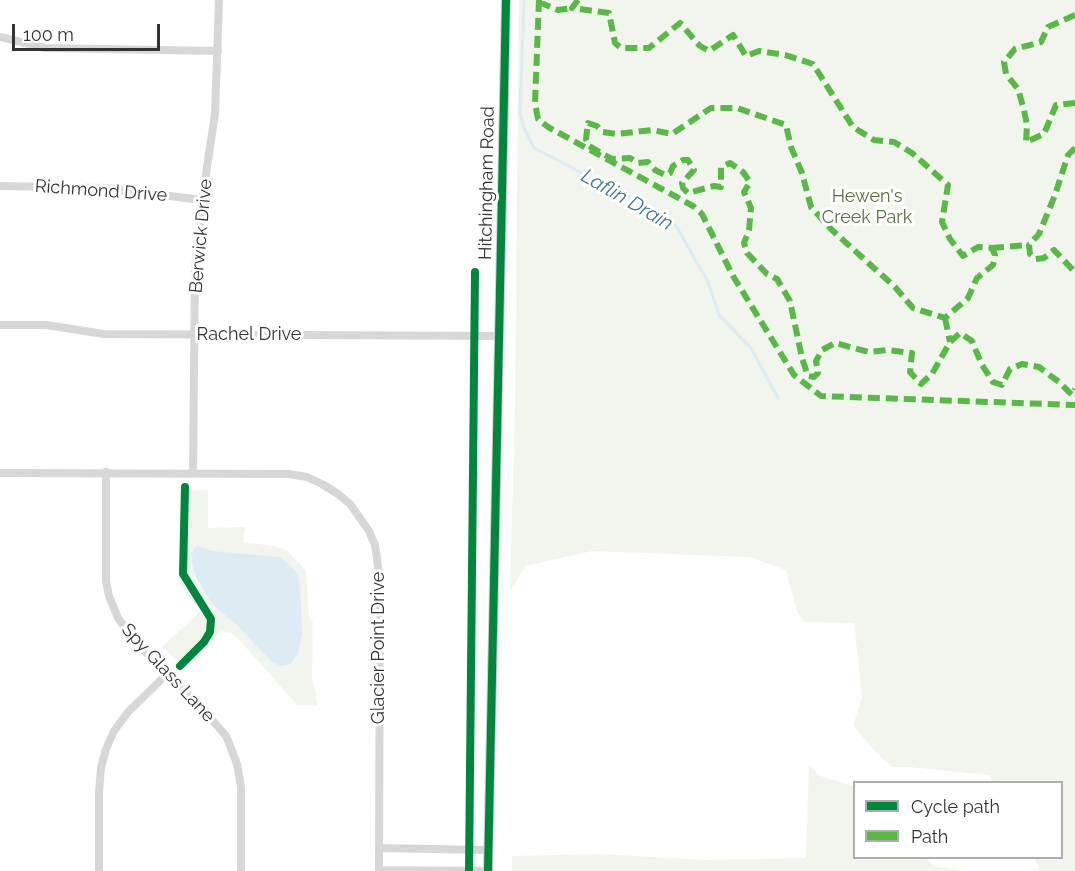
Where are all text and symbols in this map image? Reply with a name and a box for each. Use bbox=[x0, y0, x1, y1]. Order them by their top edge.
scale bar bbox=[15, 12, 164, 50]
text: 100 m bbox=[23, 24, 74, 45]
street label: Hitchingham Road bbox=[475, 106, 499, 260]
water label: Laflin Drain bbox=[577, 164, 677, 236]
street label: Richmond Drive bbox=[34, 176, 168, 206]
street label: Berwick Drive bbox=[185, 178, 217, 294]
park label: Hewen's Creek Park bbox=[822, 186, 912, 228]
street label: Rachel Drive bbox=[197, 324, 301, 346]
street label: Glacier Point Drive bbox=[368, 572, 390, 724]
street label: Spy Glass Lane bbox=[117, 619, 219, 727]
legend bbox=[853, 781, 1063, 859]
text: Cycle path bbox=[911, 796, 1000, 817]
text: Path bbox=[911, 826, 948, 847]

